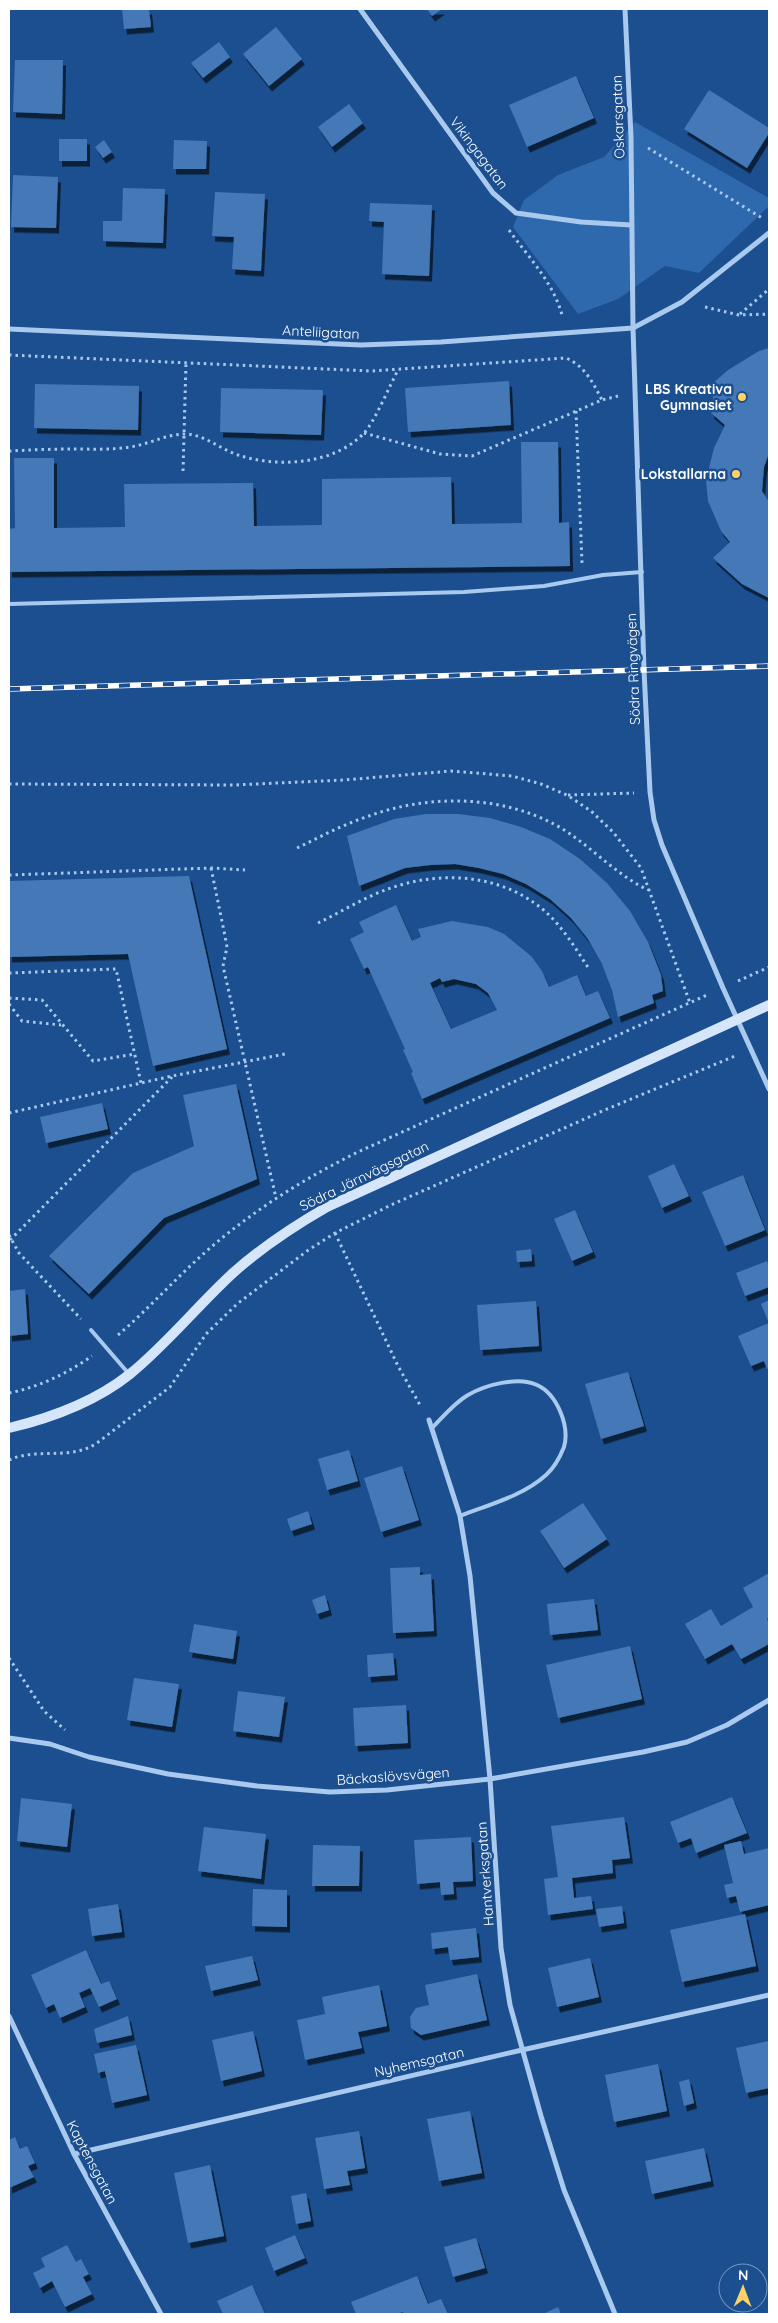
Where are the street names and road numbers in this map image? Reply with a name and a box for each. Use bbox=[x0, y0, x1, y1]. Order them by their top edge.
street label: Oskarsgatan bbox=[608, 75, 628, 159]
street label: Vikingagatan bbox=[446, 113, 512, 193]
street label: Anteliigatan bbox=[282, 321, 360, 343]
street label: Södra Ringvägen bbox=[622, 613, 644, 725]
street label: Södra Järnvägsgatan bbox=[296, 1137, 432, 1215]
street label: Bäckaslövsvägen bbox=[336, 1763, 450, 1789]
street label: Hantverksgatan bbox=[472, 1821, 498, 1927]
street label: Nyhemsgatan bbox=[372, 2043, 466, 2081]
street label: Kaptensgatan bbox=[62, 2117, 122, 2207]

